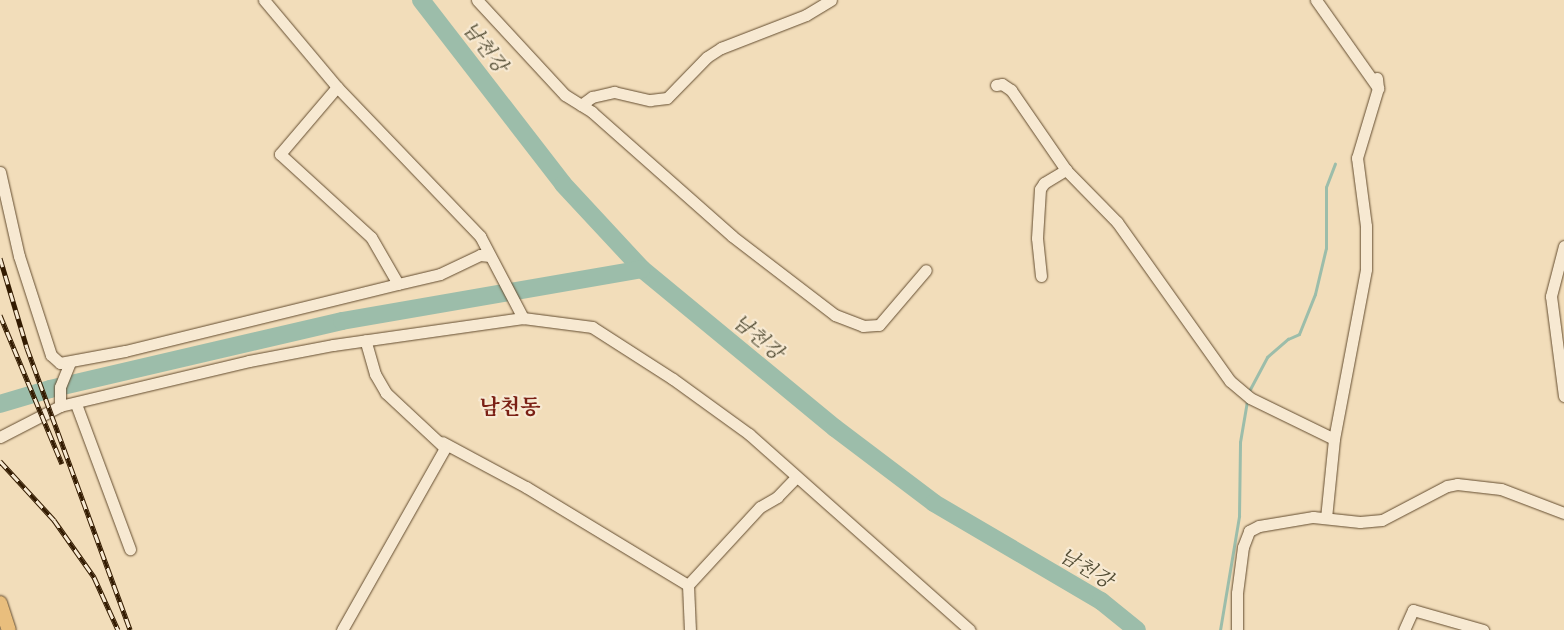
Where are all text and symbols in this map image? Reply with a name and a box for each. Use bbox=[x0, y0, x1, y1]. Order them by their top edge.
water label: 남천강 bbox=[458, 17, 512, 77]
water label: 남천강 bbox=[728, 309, 788, 365]
district label: 남천동 bbox=[480, 394, 540, 420]
water label: 남천강 bbox=[1055, 543, 1117, 593]

